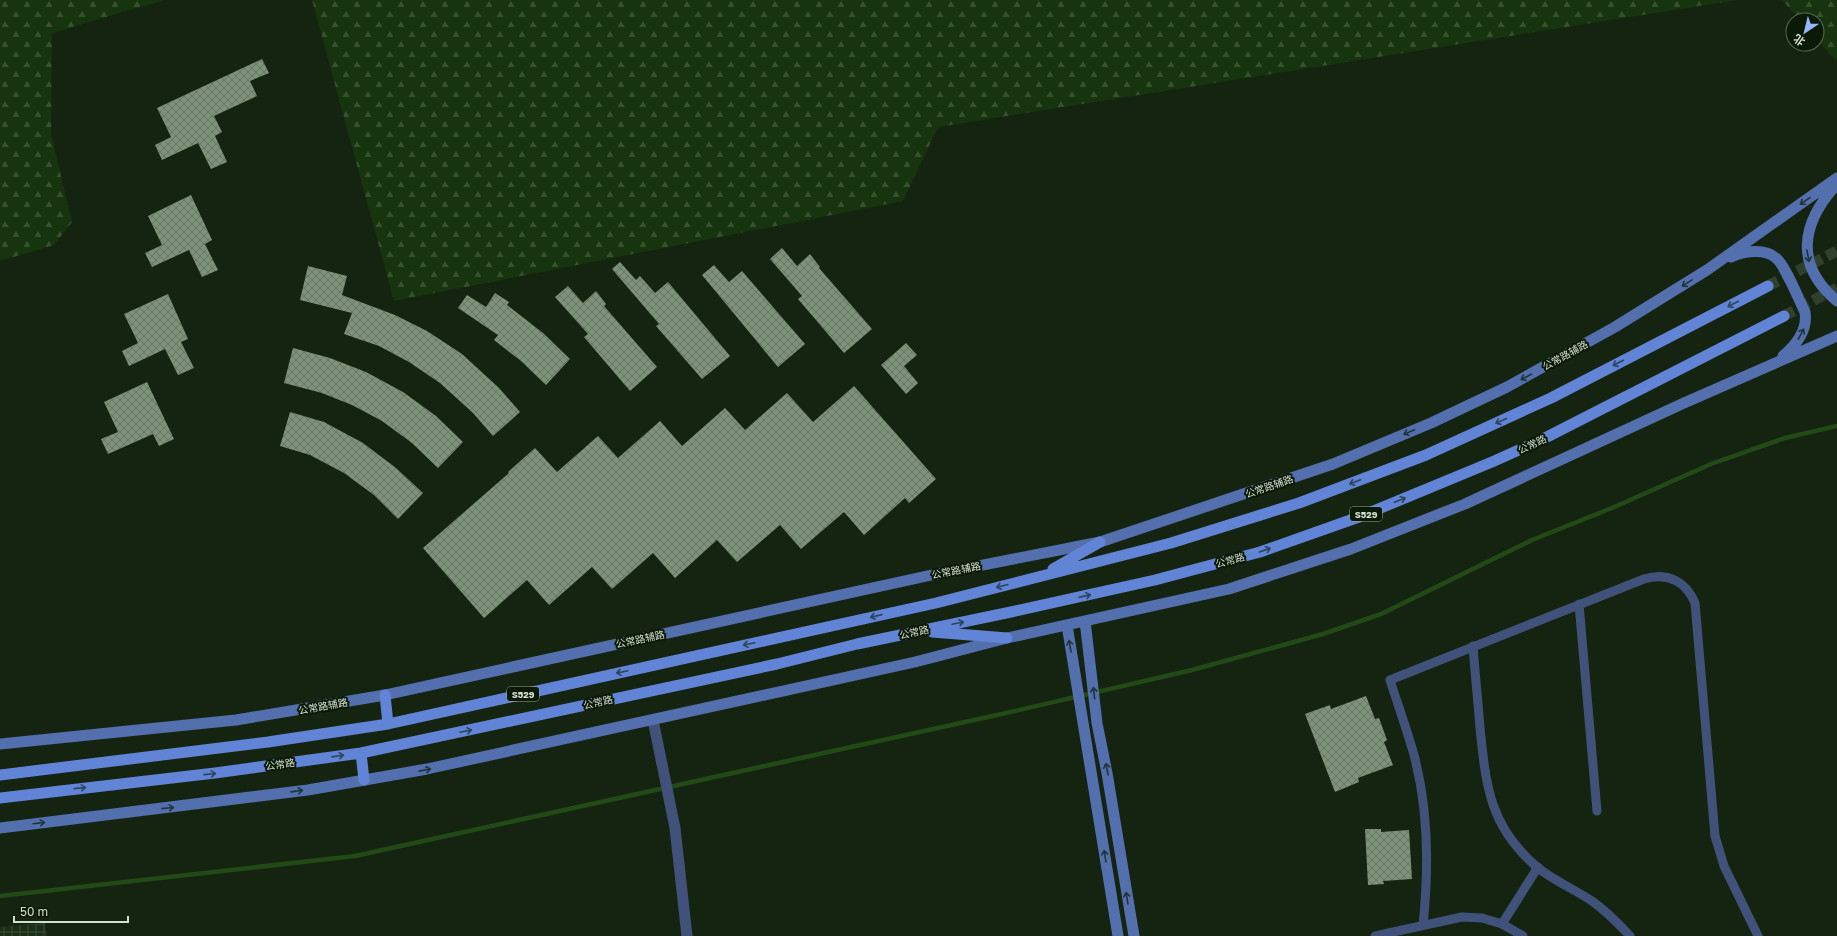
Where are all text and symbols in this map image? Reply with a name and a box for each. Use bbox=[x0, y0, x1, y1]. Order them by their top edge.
north arrow bbox=[1785, 12, 1825, 52]
text: 北 bbox=[1791, 32, 1807, 49]
one-way arrow bbox=[1800, 197, 1811, 205]
one-way arrow bbox=[1805, 250, 1813, 263]
one-way arrow bbox=[1681, 279, 1693, 287]
one-way arrow bbox=[1727, 301, 1739, 308]
one-way arrow bbox=[1798, 329, 1805, 341]
street label: 公常路辅路 bbox=[1540, 338, 1590, 372]
one-way arrow bbox=[1612, 360, 1624, 368]
one-way arrow bbox=[1520, 373, 1532, 381]
one-way arrow bbox=[1495, 418, 1507, 425]
one-way arrow bbox=[1403, 429, 1415, 436]
street label: 公常路 bbox=[1516, 432, 1548, 456]
street label: 公常路辅路 bbox=[1243, 472, 1295, 500]
one-way arrow bbox=[1350, 478, 1362, 486]
one-way arrow bbox=[1394, 496, 1406, 504]
road number: S529 bbox=[1350, 507, 1382, 521]
one-way arrow bbox=[1258, 546, 1271, 553]
street label: 公常路 bbox=[1214, 550, 1246, 570]
street label: 公常路辅路 bbox=[930, 559, 982, 581]
one-way arrow bbox=[996, 582, 1009, 590]
one-way arrow bbox=[1078, 591, 1091, 599]
one-way arrow bbox=[869, 613, 882, 620]
one-way arrow bbox=[951, 619, 964, 627]
street label: 公常路 bbox=[898, 623, 930, 641]
street label: 公常路辅路 bbox=[614, 628, 666, 650]
one-way arrow bbox=[1066, 640, 1074, 653]
one-way arrow bbox=[743, 641, 756, 649]
one-way arrow bbox=[616, 669, 629, 677]
road number: S529 bbox=[507, 687, 539, 701]
one-way arrow bbox=[1090, 687, 1098, 700]
street label: 公常路 bbox=[582, 693, 614, 711]
street label: 公常路辅路 bbox=[297, 696, 349, 716]
one-way arrow bbox=[459, 727, 472, 735]
one-way arrow bbox=[331, 752, 344, 760]
street label: 公常路 bbox=[264, 756, 296, 772]
one-way arrow bbox=[1102, 763, 1110, 776]
one-way arrow bbox=[418, 765, 431, 773]
one-way arrow bbox=[203, 770, 216, 778]
one-way arrow bbox=[73, 784, 86, 792]
one-way arrow bbox=[290, 787, 303, 795]
one-way arrow bbox=[161, 804, 174, 812]
one-way arrow bbox=[32, 819, 45, 827]
one-way arrow bbox=[1101, 850, 1109, 863]
one-way arrow bbox=[1123, 892, 1131, 905]
scale bar bbox=[14, 898, 128, 924]
text: 50 m bbox=[20, 904, 48, 919]

